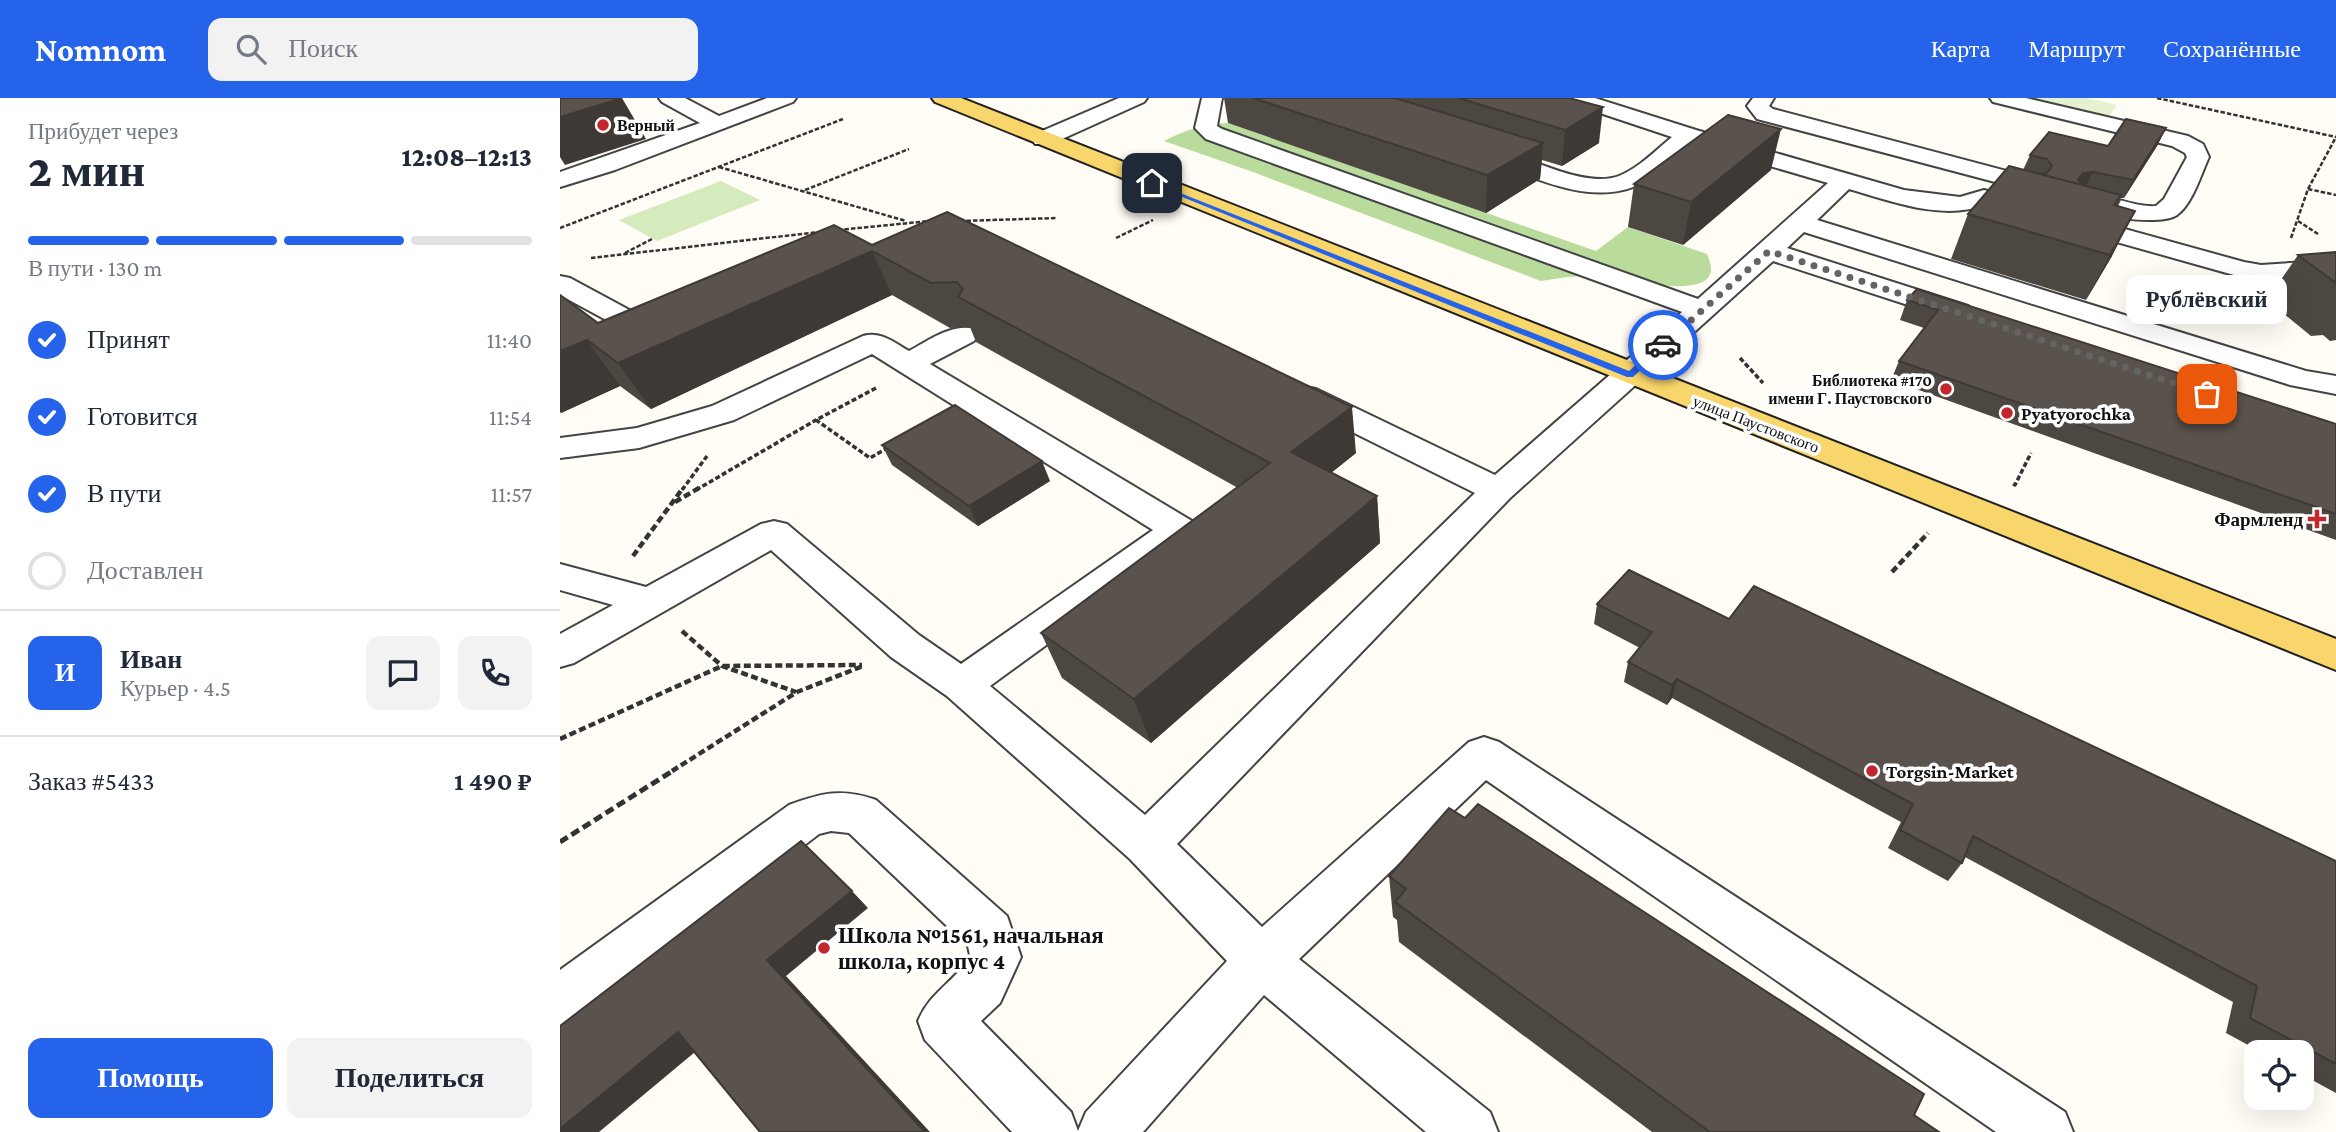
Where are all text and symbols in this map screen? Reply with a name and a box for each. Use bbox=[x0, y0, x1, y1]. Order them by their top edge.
search box bbox=[208, 18, 698, 81]
icon: search bbox=[232, 30, 270, 68]
text: Nomnom bbox=[35, 31, 166, 68]
text: Поиск bbox=[288, 34, 358, 63]
text: Карта bbox=[1931, 35, 1990, 62]
text: Маршрут bbox=[2028, 35, 2125, 62]
text: Сохранённые bbox=[2163, 35, 2301, 62]
marker: Верный bbox=[595, 117, 611, 133]
place label: Верный bbox=[617, 117, 675, 135]
text: Прибудет через bbox=[28, 118, 178, 144]
text: 12:08–12:13 bbox=[401, 143, 532, 172]
text: 2 мин bbox=[28, 145, 145, 196]
pin bbox=[1122, 153, 1182, 213]
icon: home bbox=[1133, 164, 1171, 202]
text: В пути · 130 m bbox=[28, 255, 162, 281]
callout: Рублёвский bbox=[2126, 275, 2288, 324]
text: Рублёвский bbox=[2146, 286, 2267, 312]
courier bbox=[1628, 310, 1698, 380]
icon: check bbox=[28, 321, 66, 359]
text: Принят bbox=[87, 325, 170, 354]
icon: car bbox=[1644, 326, 1682, 364]
text: 11:40 bbox=[487, 327, 532, 353]
pin bbox=[2177, 364, 2237, 424]
place label: Библиотека #170 имени Г. Паустовского bbox=[1768, 372, 1932, 408]
icon: bag bbox=[2188, 375, 2226, 413]
marker: Библиотека #170 имени Г. Паустовского bbox=[1938, 381, 1954, 397]
street label: улица Паустовского bbox=[1690, 392, 1822, 457]
icon: check bbox=[28, 398, 66, 436]
text: Готовится bbox=[87, 402, 198, 431]
place label: Pyatyorochka bbox=[2021, 403, 2132, 424]
text: 11:54 bbox=[489, 404, 532, 430]
marker: Pyatyorochka bbox=[1999, 405, 2015, 421]
icon: check bbox=[28, 475, 66, 513]
text: В пути bbox=[87, 479, 161, 508]
text: 11:57 bbox=[491, 481, 532, 507]
place label: Фармленд bbox=[2214, 509, 2303, 530]
marker: Фармленд bbox=[2309, 511, 2325, 527]
text: Доставлен bbox=[87, 556, 204, 585]
button: chat bbox=[366, 636, 440, 710]
button: phone bbox=[458, 636, 532, 710]
text: Иван bbox=[120, 645, 182, 674]
text: И bbox=[55, 658, 75, 687]
text: Курьер · 4.5 bbox=[120, 675, 231, 701]
place label: Torgsin-Market bbox=[1886, 761, 2014, 782]
marker: Torgsin-Market bbox=[1864, 763, 1880, 779]
text: Заказ #5433 bbox=[28, 767, 155, 796]
text: 1 490 ₽ bbox=[454, 767, 532, 796]
place label: Школа №1561, начальная школа, корпус 4 bbox=[838, 922, 1104, 974]
marker: Школа №1561, начальная школа, корпус 4 bbox=[816, 940, 832, 956]
button: Помощь bbox=[28, 1038, 273, 1118]
button: Поделиться bbox=[287, 1038, 532, 1118]
map controls bbox=[2244, 1040, 2314, 1110]
button: locate bbox=[2244, 1040, 2314, 1110]

